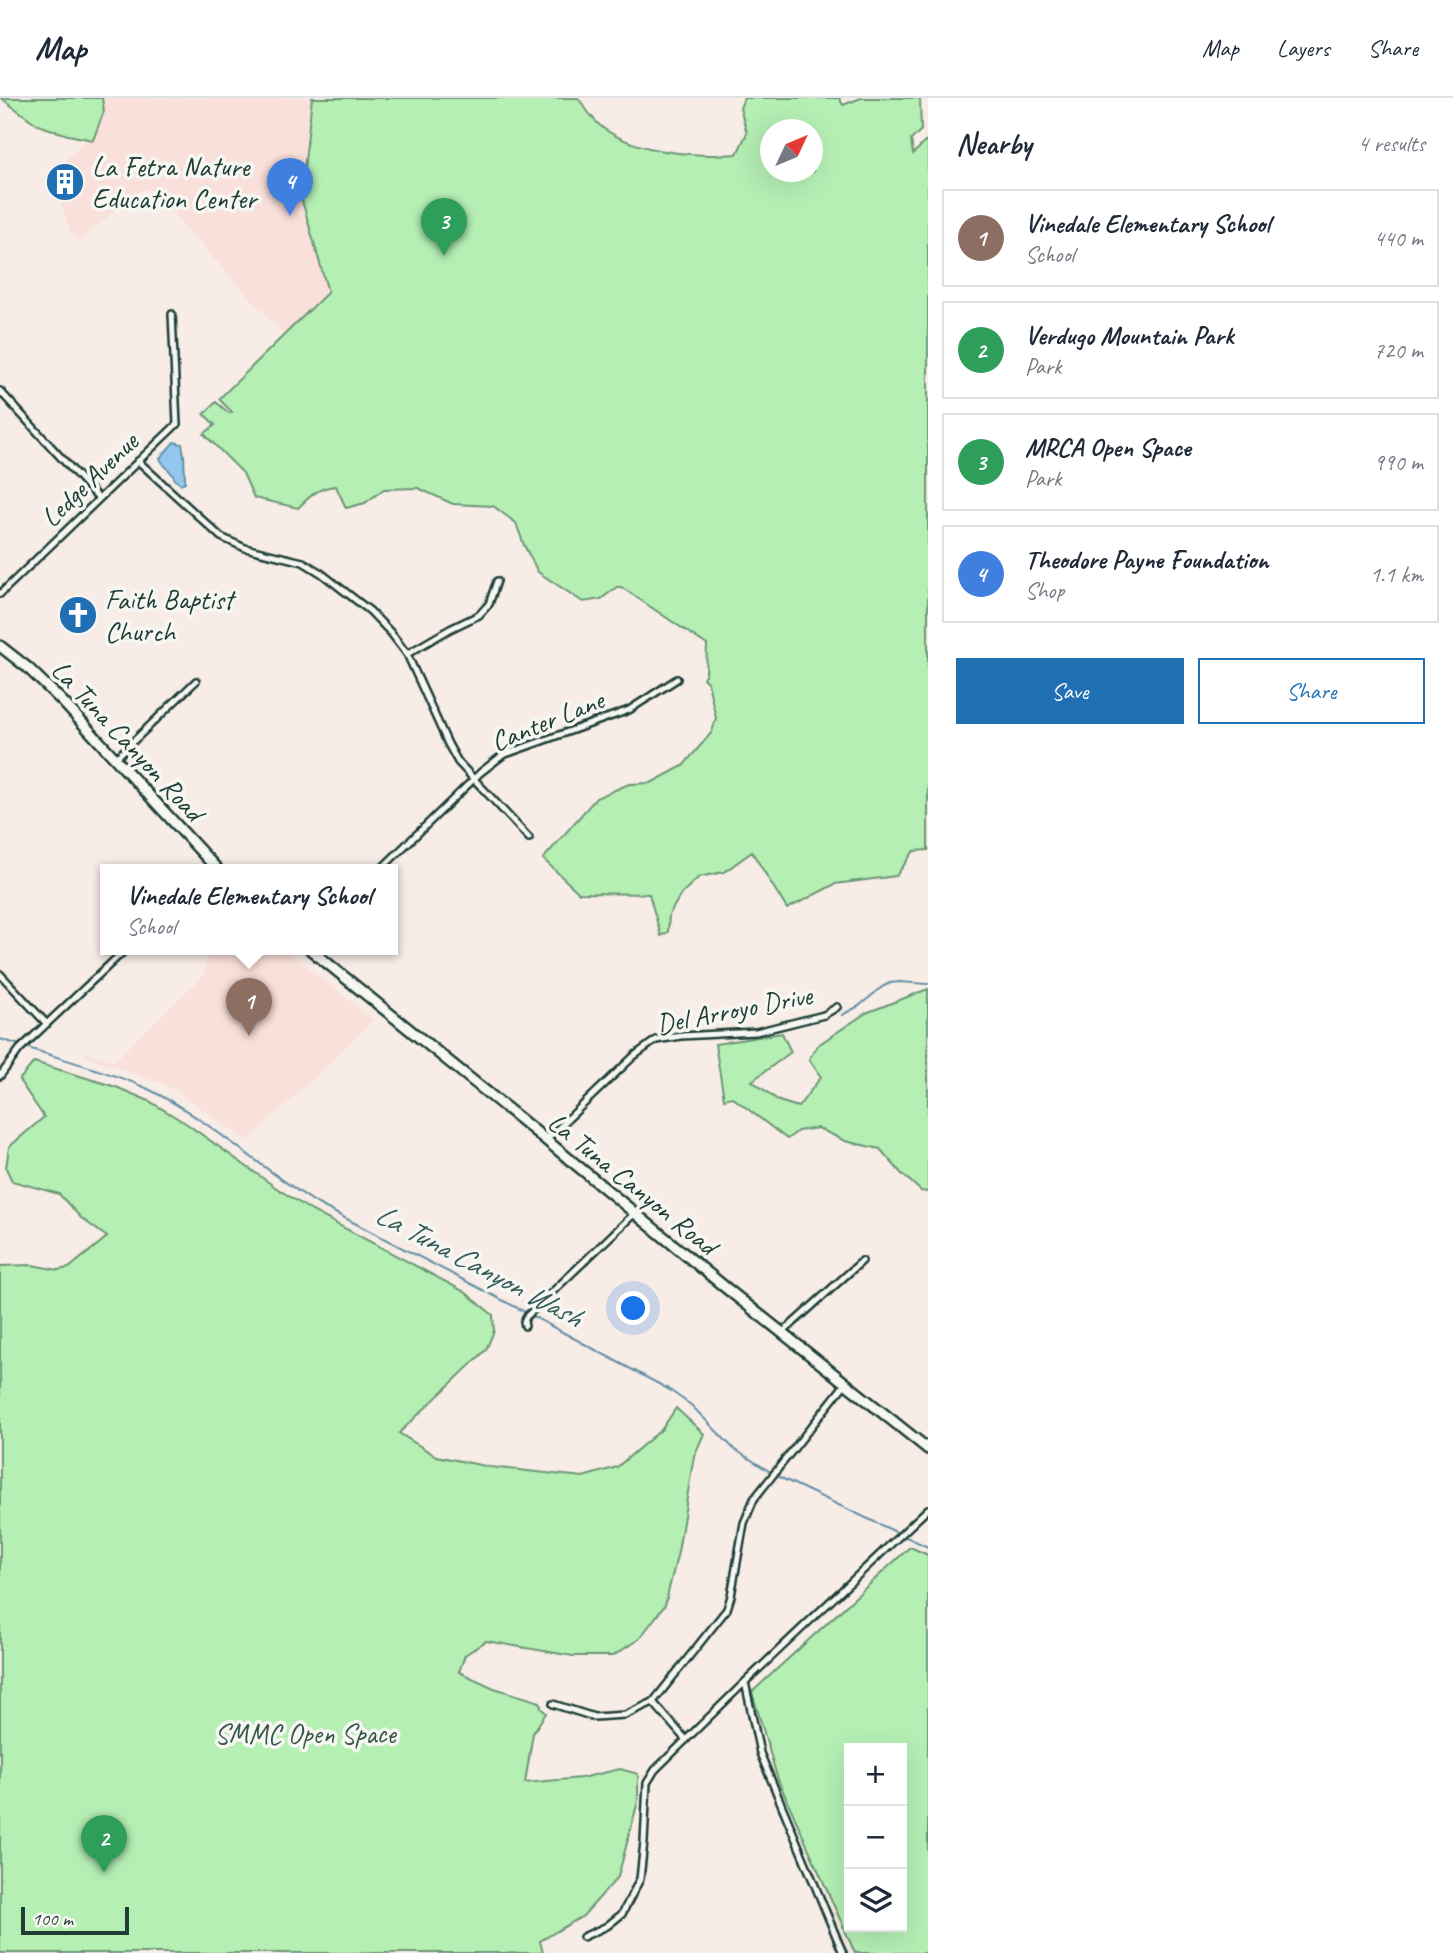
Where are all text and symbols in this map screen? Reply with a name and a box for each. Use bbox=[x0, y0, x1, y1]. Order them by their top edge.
text: Map bbox=[35, 27, 86, 69]
text: Map bbox=[1202, 33, 1239, 63]
text: Layers bbox=[1277, 33, 1330, 63]
text: Share bbox=[1368, 33, 1418, 63]
north arrow bbox=[760, 119, 823, 182]
text: Nearby bbox=[956, 125, 1032, 163]
text: 4 results bbox=[1358, 129, 1425, 158]
place label: La Fetra Nature Education Center bbox=[92, 149, 259, 216]
pin: 4 bbox=[267, 158, 313, 216]
building icon: La Fetra Nature Education Center bbox=[44, 161, 86, 203]
pin: 3 bbox=[421, 198, 467, 256]
text: Vinedale Elementary School bbox=[1025, 207, 1270, 240]
text: 1 bbox=[976, 224, 986, 253]
text: 440 m bbox=[1374, 224, 1423, 253]
text: School bbox=[1025, 240, 1074, 269]
text: Verdugo Mountain Park bbox=[1025, 319, 1234, 352]
text: 2 bbox=[976, 336, 986, 365]
text: 720 m bbox=[1374, 336, 1423, 365]
text: Park bbox=[1025, 352, 1061, 381]
street label: Ledge Avenue bbox=[33, 423, 147, 534]
text: MRCA Open Space bbox=[1025, 431, 1191, 464]
text: 3 bbox=[976, 448, 986, 477]
text: 990 m bbox=[1374, 448, 1423, 477]
text: Park bbox=[1025, 464, 1061, 493]
text: Theodore Payne Foundation bbox=[1025, 543, 1269, 576]
text: 4 bbox=[976, 560, 986, 589]
text: 1.1 km bbox=[1370, 560, 1423, 589]
text: Shop bbox=[1025, 576, 1064, 605]
place label: Faith Baptist Church bbox=[105, 582, 237, 649]
church icon: Faith Baptist Church bbox=[57, 594, 99, 636]
street label: La Tuna Canyon Road bbox=[44, 653, 214, 831]
button: Save bbox=[956, 658, 1184, 724]
button: Share bbox=[1198, 658, 1425, 724]
street label: Canter Lane bbox=[486, 681, 610, 759]
popup bbox=[100, 864, 398, 955]
text: Vinedale Elementary School bbox=[126, 879, 372, 912]
text: School bbox=[126, 912, 176, 941]
street label: Del Arroyo Drive bbox=[653, 977, 817, 1042]
pin: 1 bbox=[226, 978, 272, 1036]
street label: La Tuna Canyon Road bbox=[541, 1105, 727, 1265]
water label: La Tuna Canyon Wash bbox=[369, 1195, 591, 1337]
your location bbox=[616, 1291, 650, 1325]
park label: SMMC Open Space bbox=[214, 1716, 397, 1751]
map controls bbox=[844, 1743, 907, 1932]
button: + bbox=[844, 1743, 907, 1806]
button: − bbox=[844, 1806, 907, 1869]
pin: 2 bbox=[81, 1815, 127, 1873]
button: layers bbox=[844, 1869, 907, 1932]
scale bar bbox=[21, 1904, 130, 1936]
text: 100 m bbox=[32, 1907, 73, 1931]

